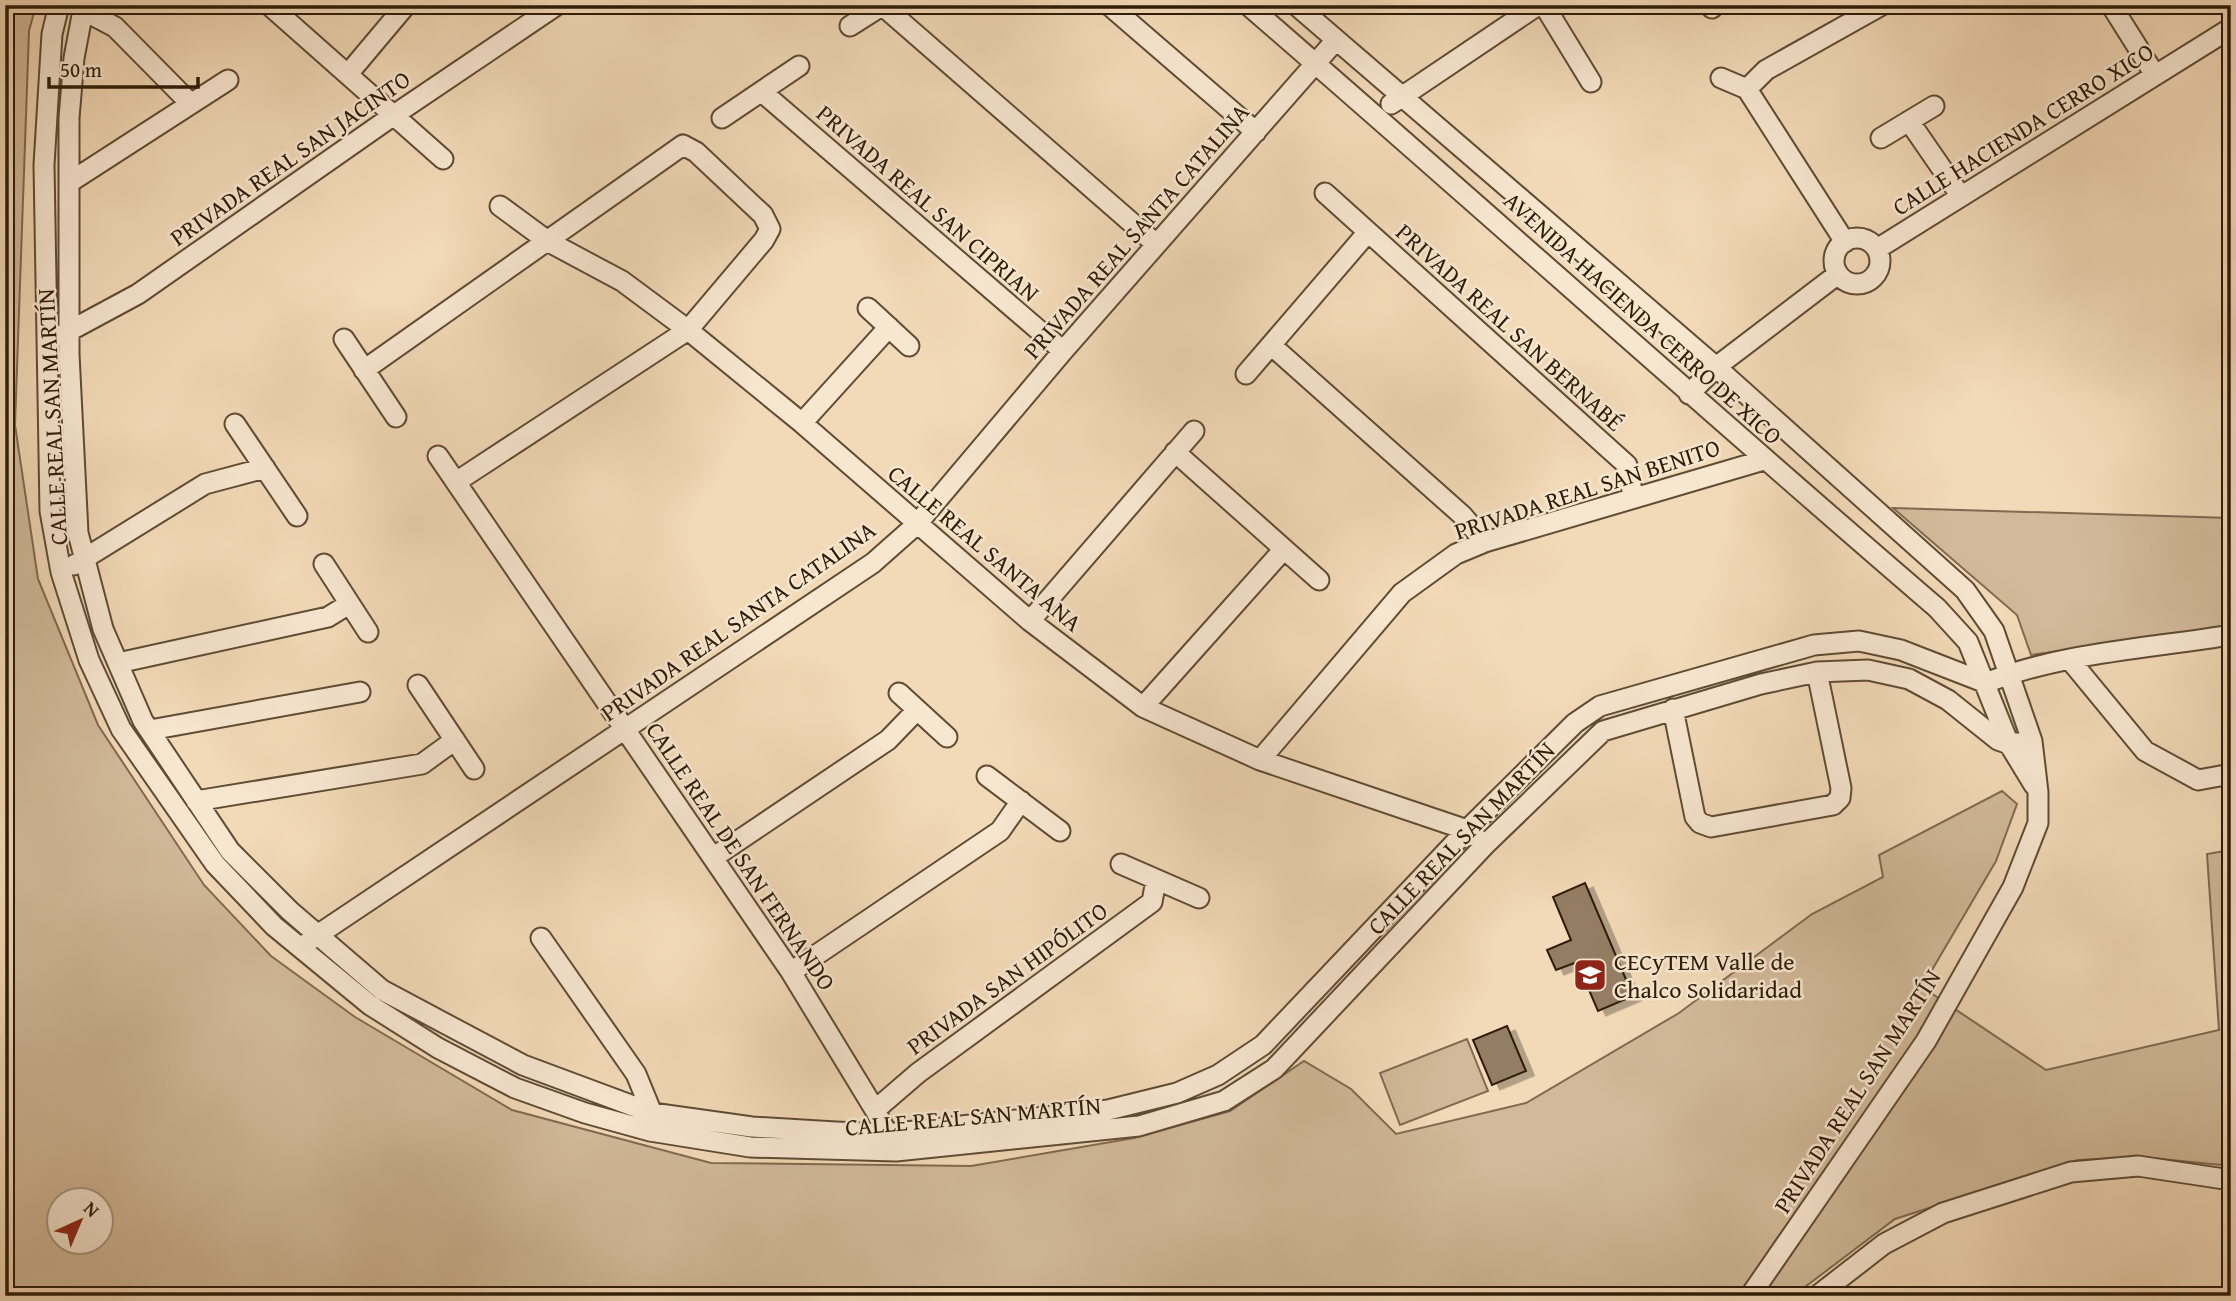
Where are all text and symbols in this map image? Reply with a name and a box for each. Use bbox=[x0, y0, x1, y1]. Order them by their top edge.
street label: CALLE HACIENDA CERRO XICO bbox=[1886, 34, 2160, 224]
scale bar bbox=[49, 46, 198, 90]
text: 50 m bbox=[60, 54, 102, 85]
street label: PRIVADA REAL SAN JACINTO bbox=[163, 62, 417, 254]
street label: PRIVADA REAL SANTA CATALINA bbox=[1015, 95, 1257, 367]
street label: PRIVADA REAL SAN CIPRIAN bbox=[809, 96, 1047, 310]
street label: AVENIDA HACIENDA CERRO DE XICO bbox=[1496, 183, 1790, 453]
street label: PRIVADA REAL SAN BERNABÉ bbox=[1388, 215, 1632, 439]
street label: CALLE REAL SAN MARTÍN bbox=[28, 288, 76, 546]
street label: PRIVADA REAL SAN BENITO bbox=[1450, 430, 1724, 548]
street label: CALLE REAL SANTA ANA bbox=[880, 456, 1090, 640]
street label: PRIVADA REAL SANTA CATALINA bbox=[593, 512, 883, 730]
street label: CALLE REAL DE SAN FERNANDO bbox=[638, 715, 844, 997]
street label: CALLE REAL SAN MARTÍN bbox=[1359, 733, 1563, 942]
street label: PRIVADA SAN HIPÓLITO bbox=[899, 893, 1115, 1063]
place label: CECyTEM Valle de Chalco Solidaridad bbox=[1614, 944, 1802, 1007]
school or university icon: CECyTEM Valle de Chalco Solidaridad bbox=[1571, 956, 1609, 994]
street label: PRIVADA REAL SAN MARTÍN bbox=[1765, 962, 1949, 1220]
street label: CALLE REAL SAN MARTÍN bbox=[844, 1087, 1103, 1145]
north arrow bbox=[46, 1186, 116, 1256]
text: N bbox=[78, 1194, 106, 1223]

